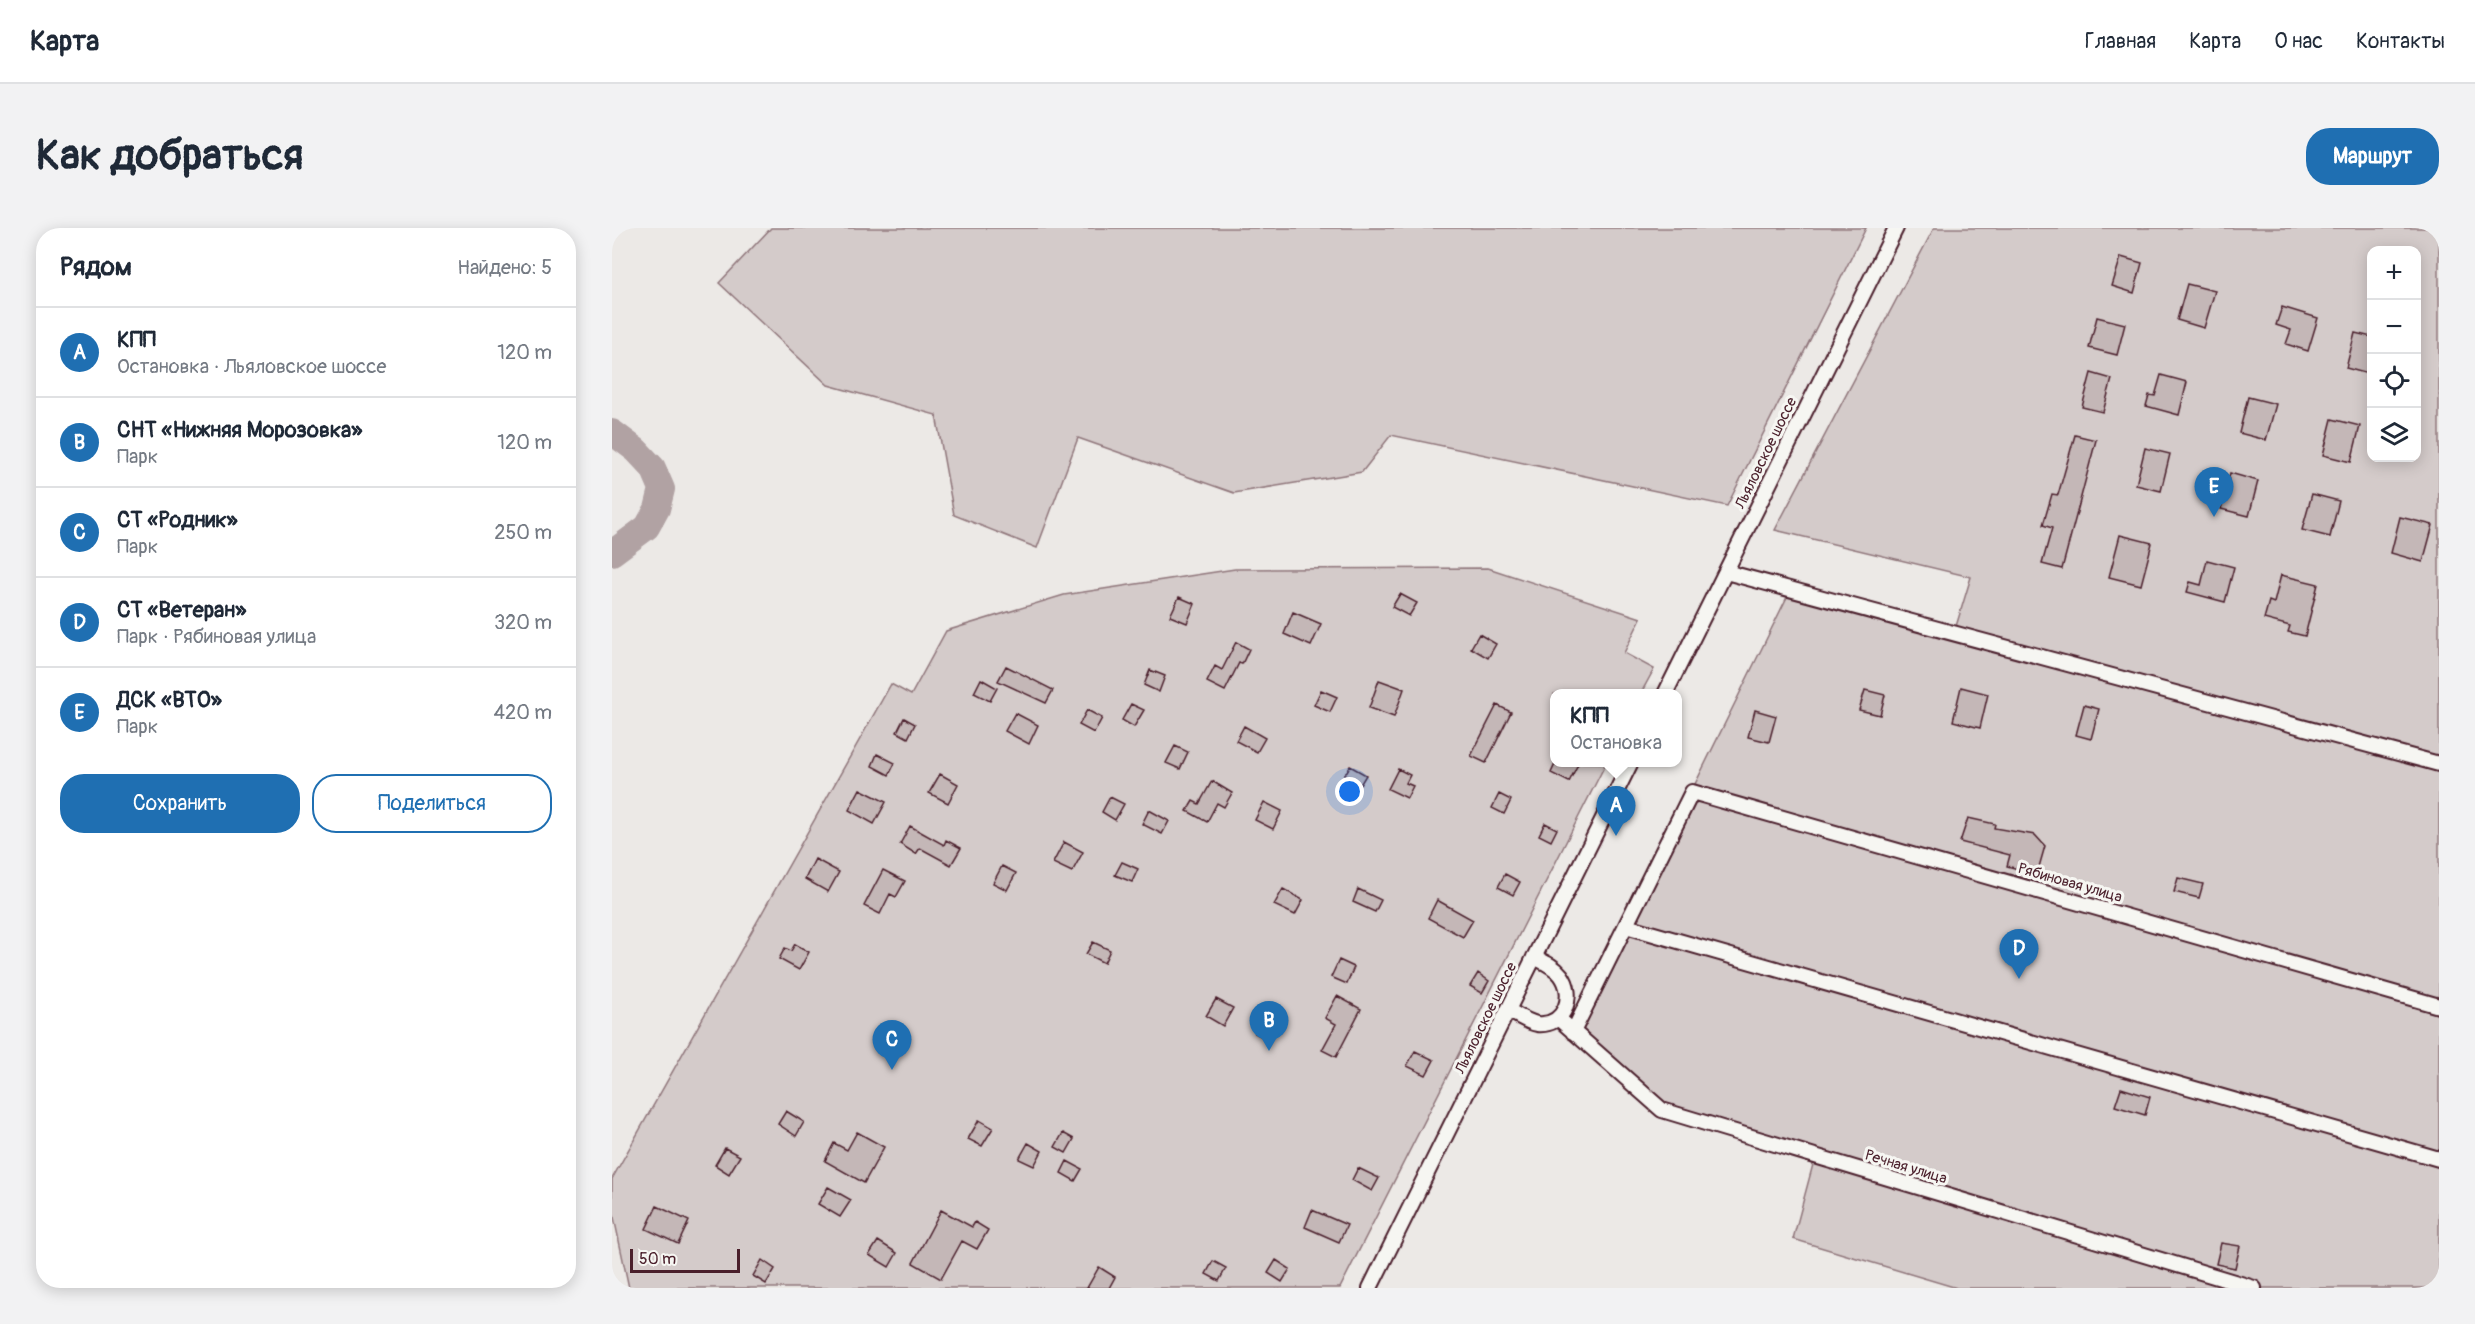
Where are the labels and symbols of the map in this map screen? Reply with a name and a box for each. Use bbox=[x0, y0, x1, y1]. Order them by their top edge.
street label: Льяловское шоссе bbox=[1730, 394, 1801, 513]
pin: E bbox=[2194, 468, 2234, 517]
your location bbox=[1335, 777, 1364, 806]
pin: A bbox=[1596, 786, 1636, 836]
street label: Рябиновая улица bbox=[2016, 859, 2124, 907]
pin: D bbox=[2000, 930, 2038, 979]
street label: Льяловское шоссе bbox=[1450, 959, 1521, 1078]
pin: B bbox=[1250, 1002, 1288, 1051]
pin: C bbox=[872, 1020, 912, 1070]
street label: Речная улица bbox=[1863, 1146, 1949, 1188]
scale bar bbox=[630, 1246, 740, 1274]

